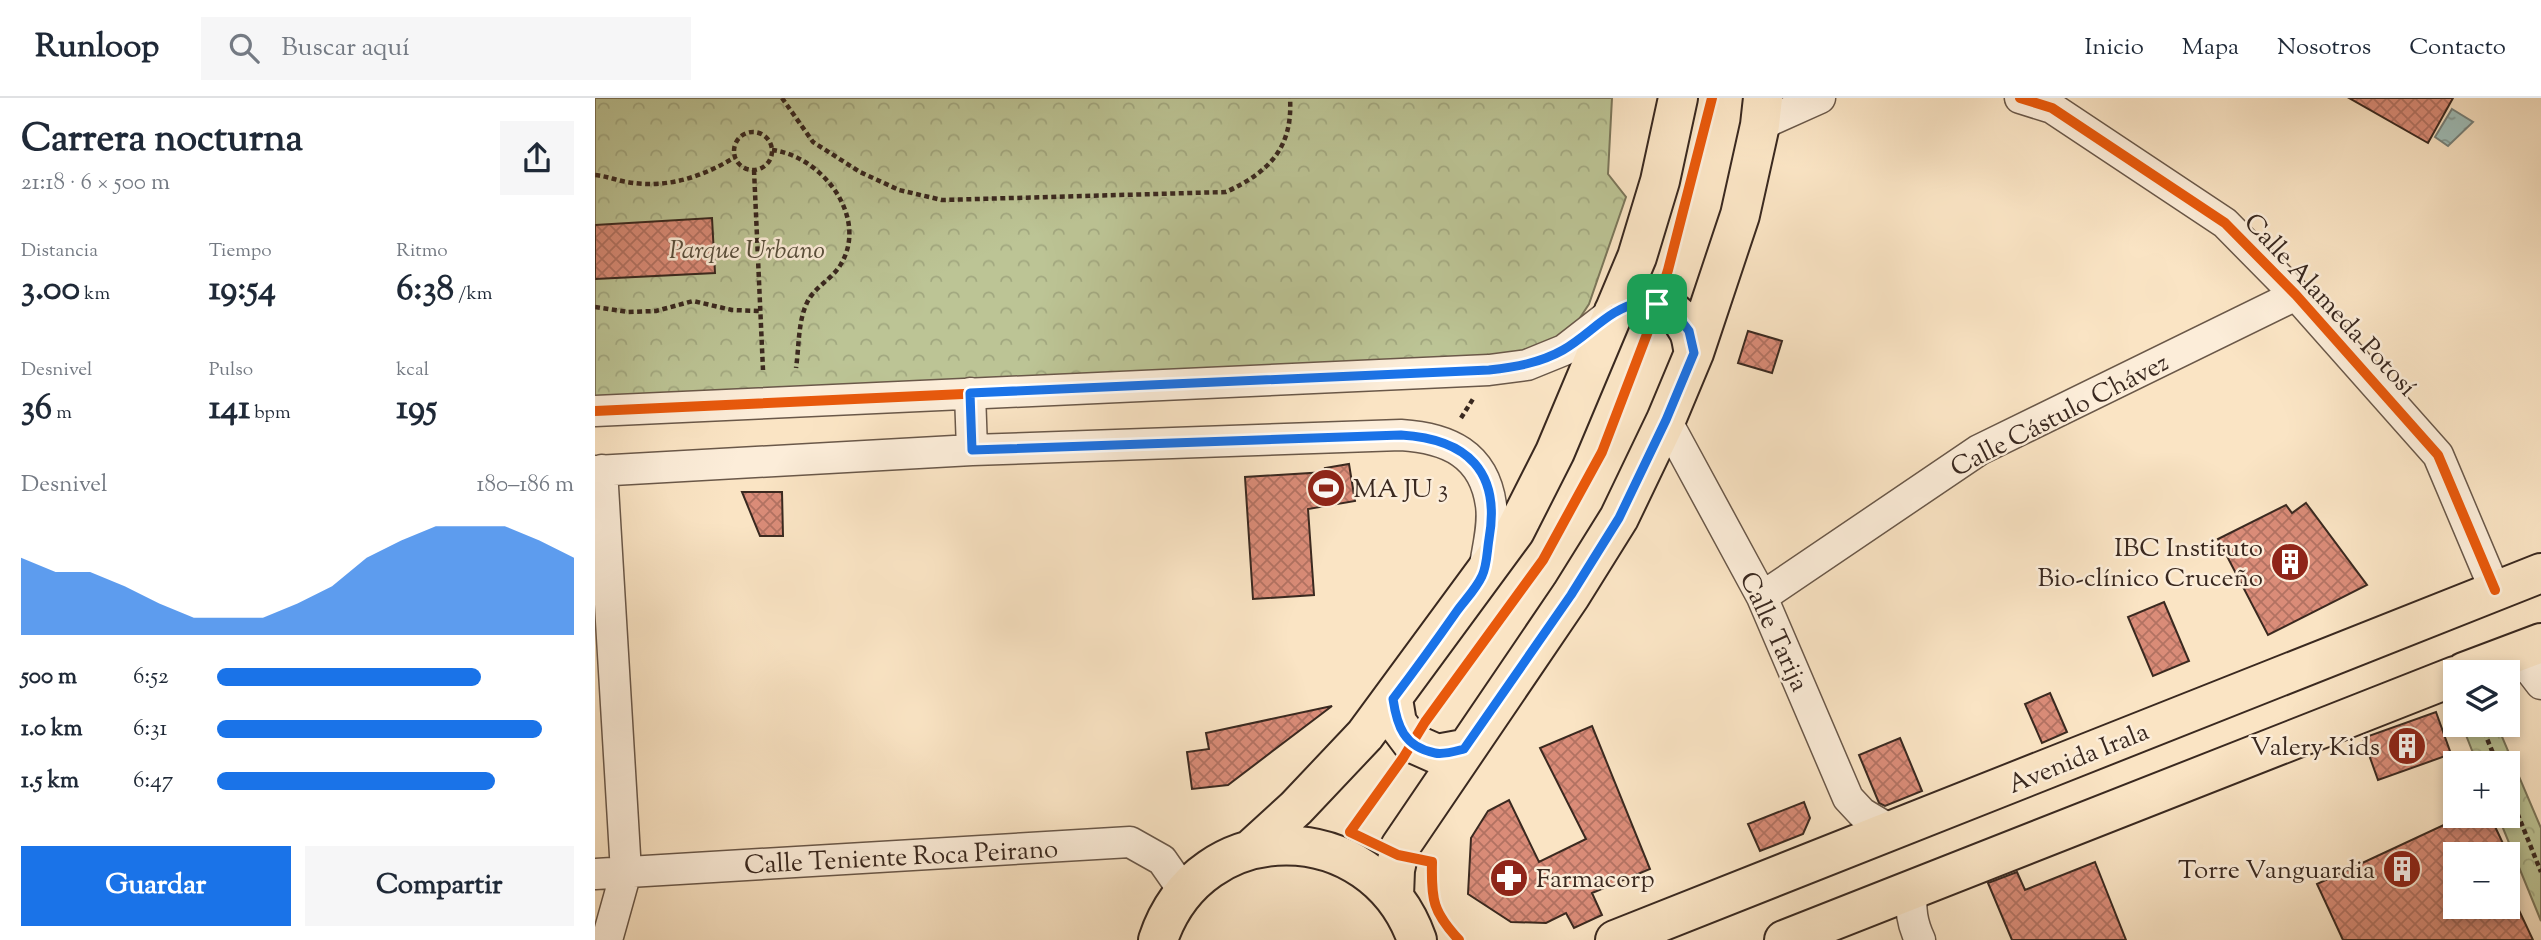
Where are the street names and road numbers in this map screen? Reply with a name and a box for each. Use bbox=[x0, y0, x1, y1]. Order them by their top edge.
street label: Calle Alameda Potosí bbox=[2234, 206, 2424, 406]
street label: Calle Cástulo Chávez bbox=[1945, 345, 2176, 487]
street label: Calle Tarija bbox=[1729, 566, 1817, 698]
street label: Avenida Irala bbox=[2003, 714, 2155, 804]
street label: Calle Teniente Roca Peirano bbox=[743, 832, 1059, 885]

